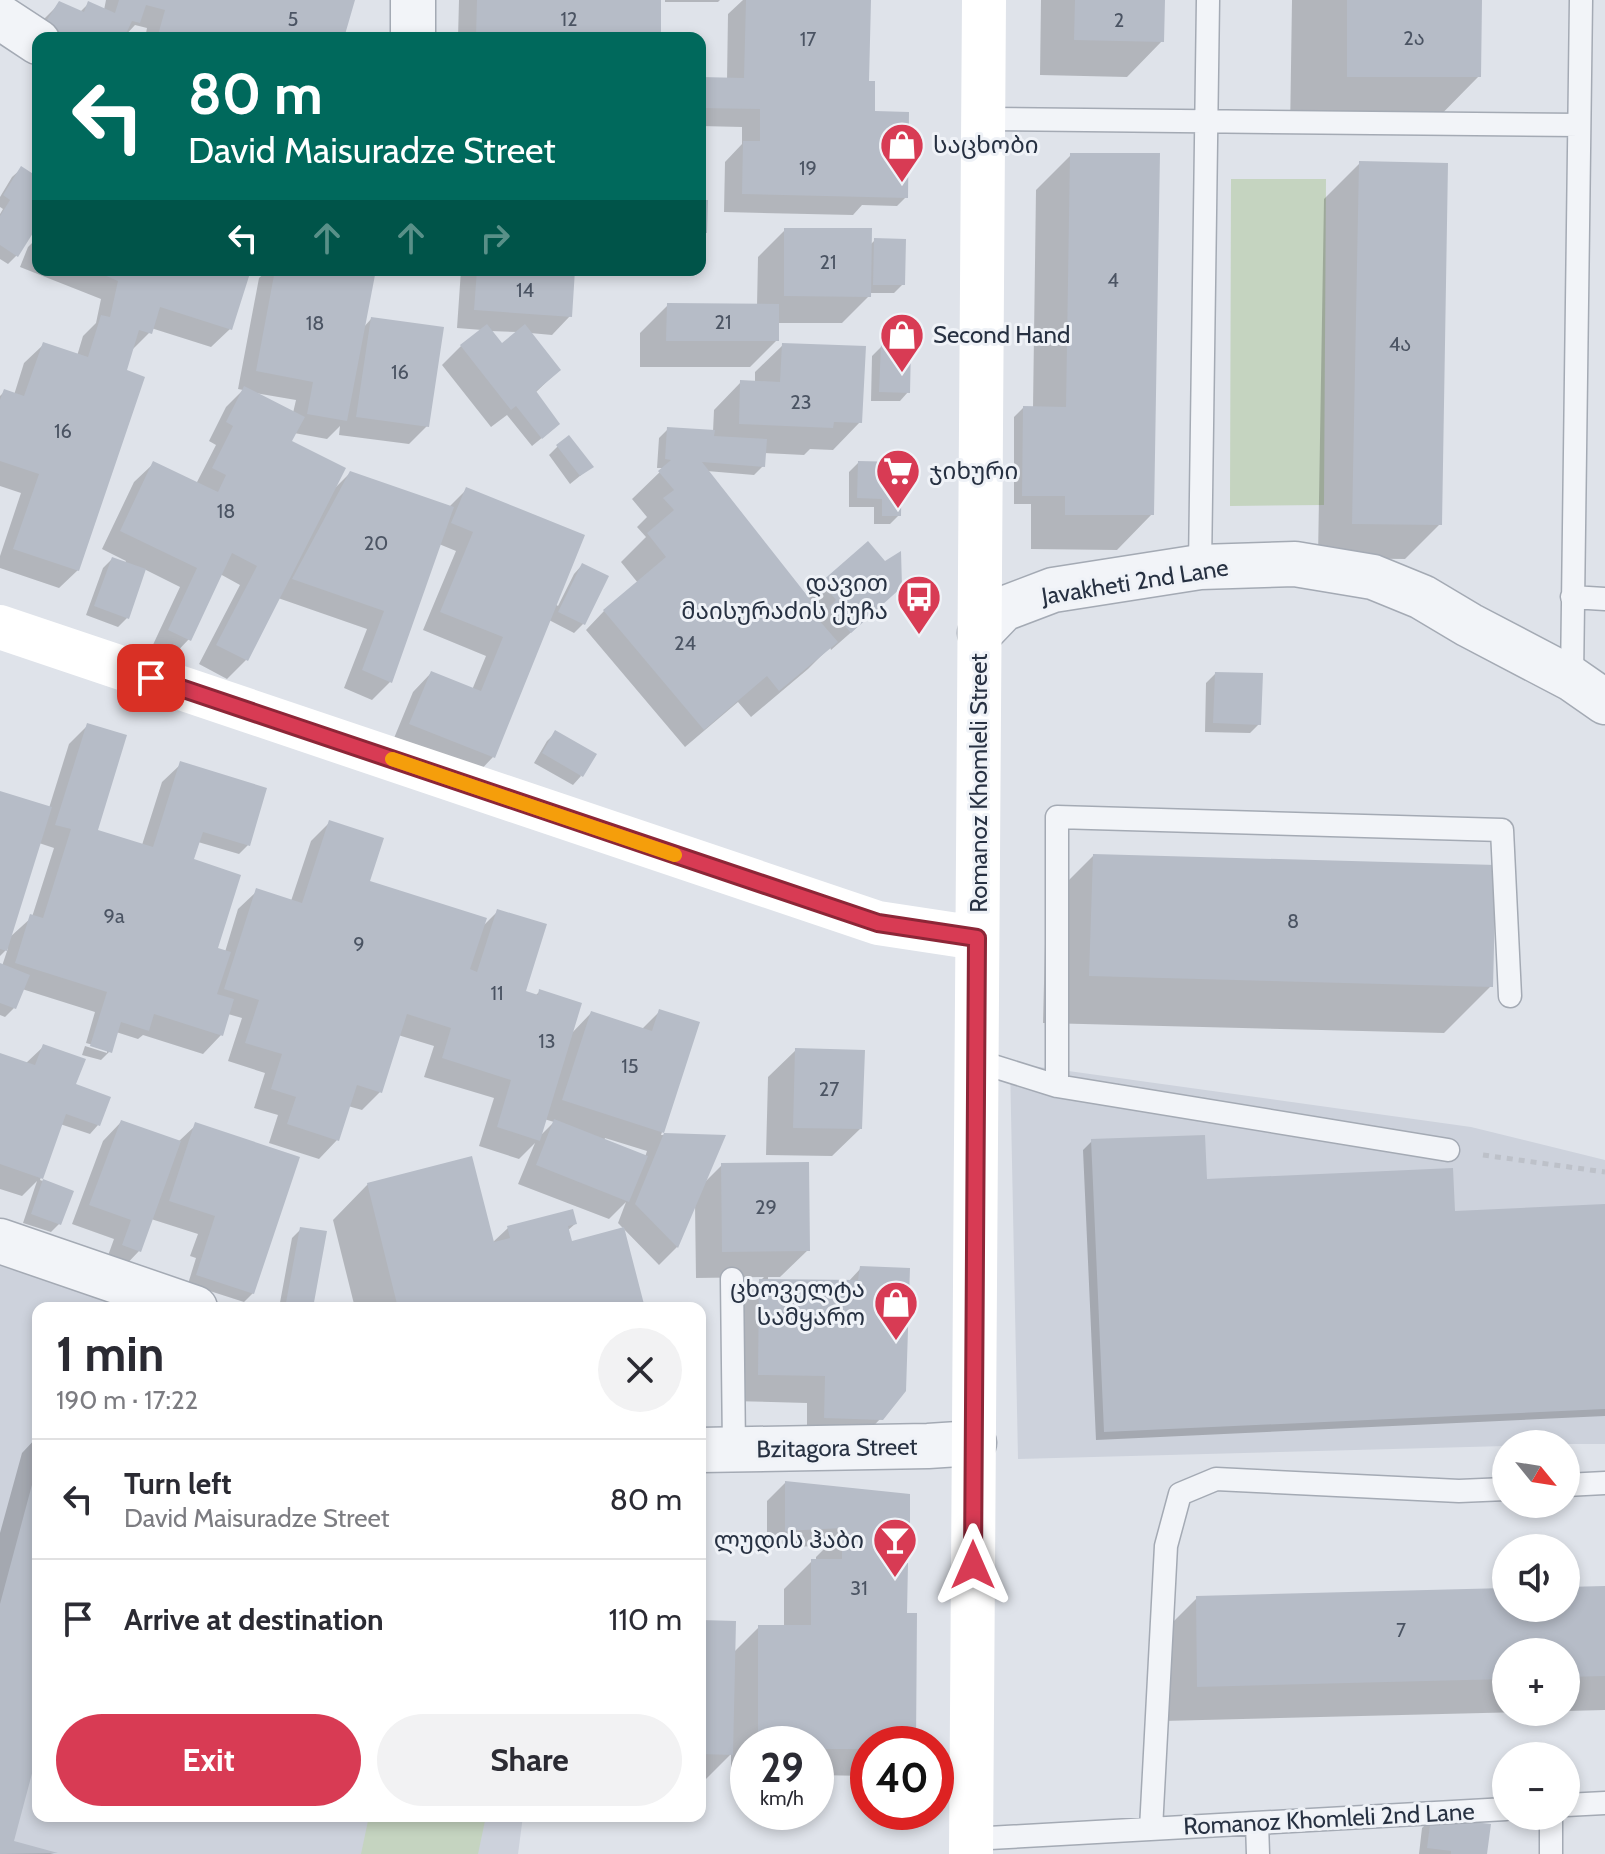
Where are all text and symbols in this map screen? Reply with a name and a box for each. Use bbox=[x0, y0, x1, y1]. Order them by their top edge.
house number: 5 bbox=[288, 7, 298, 31]
house number: 12 bbox=[561, 7, 578, 31]
house number: 2 bbox=[1114, 8, 1124, 32]
house number: 2ა bbox=[1403, 26, 1425, 50]
house number: 17 bbox=[800, 27, 816, 51]
text: 80 m bbox=[188, 60, 323, 128]
icon: left bbox=[56, 64, 160, 168]
shop icon: საცხობი bbox=[878, 121, 926, 184]
text: David Maisuradze Street bbox=[188, 128, 556, 172]
place label: საცხობი bbox=[933, 130, 1038, 159]
house number: 19 bbox=[799, 156, 817, 180]
icon: left bbox=[221, 216, 265, 260]
icon: ahead bbox=[305, 216, 349, 260]
icon: ahead bbox=[389, 216, 433, 260]
icon: right bbox=[473, 216, 517, 260]
house number: 21 bbox=[820, 250, 837, 274]
house number: 4 bbox=[1107, 268, 1119, 292]
house number: 14 bbox=[516, 278, 534, 302]
house number: 21 bbox=[715, 310, 732, 334]
house number: 18 bbox=[306, 311, 324, 335]
shop icon: Second Hand bbox=[878, 311, 926, 374]
place label: Second Hand bbox=[933, 320, 1070, 349]
house number: 4ა bbox=[1389, 332, 1411, 356]
house number: 16 bbox=[391, 360, 409, 384]
house number: 23 bbox=[790, 390, 812, 414]
house number: 16 bbox=[54, 419, 72, 443]
supermarket icon: ჯიხური bbox=[874, 447, 922, 510]
place label: ჯიხური bbox=[929, 456, 1018, 485]
house number: 18 bbox=[217, 499, 235, 523]
house number: 20 bbox=[364, 531, 388, 555]
street label: Javakheti 2nd Lane bbox=[1038, 552, 1230, 611]
place label: დავით მაისურაძის ქუჩა bbox=[681, 568, 888, 625]
bus stop icon: დავით მაისურაძის ქუჩა bbox=[895, 573, 943, 636]
house number: 24 bbox=[674, 631, 696, 655]
pin bbox=[117, 644, 185, 712]
street label: Romanoz Khomleli Street bbox=[964, 653, 993, 913]
icon: arrive bbox=[129, 656, 173, 700]
house number: 9a bbox=[104, 904, 125, 928]
house number: 8 bbox=[1287, 909, 1299, 933]
house number: 9 bbox=[353, 932, 365, 956]
house number: 11 bbox=[490, 981, 504, 1005]
house number: 13 bbox=[538, 1029, 556, 1053]
house number: 15 bbox=[621, 1054, 639, 1078]
house number: 27 bbox=[819, 1077, 839, 1101]
house number: 29 bbox=[755, 1195, 777, 1219]
place label: ცხოველტა სამყარო bbox=[730, 1274, 865, 1331]
shop icon: ცხოველტა სამყარო bbox=[872, 1279, 920, 1342]
text: 1 min bbox=[56, 1325, 164, 1383]
button: close bbox=[598, 1328, 682, 1412]
text: 190 m · 17:22 bbox=[56, 1384, 198, 1416]
north arrow bbox=[1492, 1430, 1580, 1518]
map controls bbox=[1492, 1430, 1580, 1830]
street label: Bzitagora Street bbox=[756, 1432, 918, 1463]
text: Turn left bbox=[124, 1465, 232, 1502]
icon: left bbox=[56, 1477, 100, 1521]
text: 80 m bbox=[610, 1481, 682, 1518]
text: David Maisuradze Street bbox=[124, 1502, 390, 1534]
bar icon: ლუდის ჰაბი bbox=[871, 1516, 919, 1579]
position arrow bbox=[931, 1523, 1015, 1607]
place label: ლუდის ჰაბი bbox=[714, 1525, 864, 1554]
button: sound bbox=[1492, 1534, 1580, 1622]
house number: 31 bbox=[850, 1576, 868, 1600]
icon: arrive bbox=[56, 1597, 100, 1641]
text: Arrive at destination bbox=[124, 1601, 384, 1638]
text: 110 m bbox=[608, 1601, 682, 1638]
house number: 7 bbox=[1396, 1618, 1406, 1642]
button: + bbox=[1492, 1638, 1580, 1726]
button: Exit bbox=[56, 1714, 361, 1806]
button: Share bbox=[377, 1714, 682, 1806]
speed limit sign: 40 bbox=[850, 1726, 954, 1830]
button: − bbox=[1492, 1742, 1580, 1830]
text: 29 bbox=[760, 1743, 804, 1792]
text: km/h bbox=[760, 1786, 804, 1810]
street label: Romanoz Khomleli 2nd Lane bbox=[1183, 1796, 1475, 1841]

